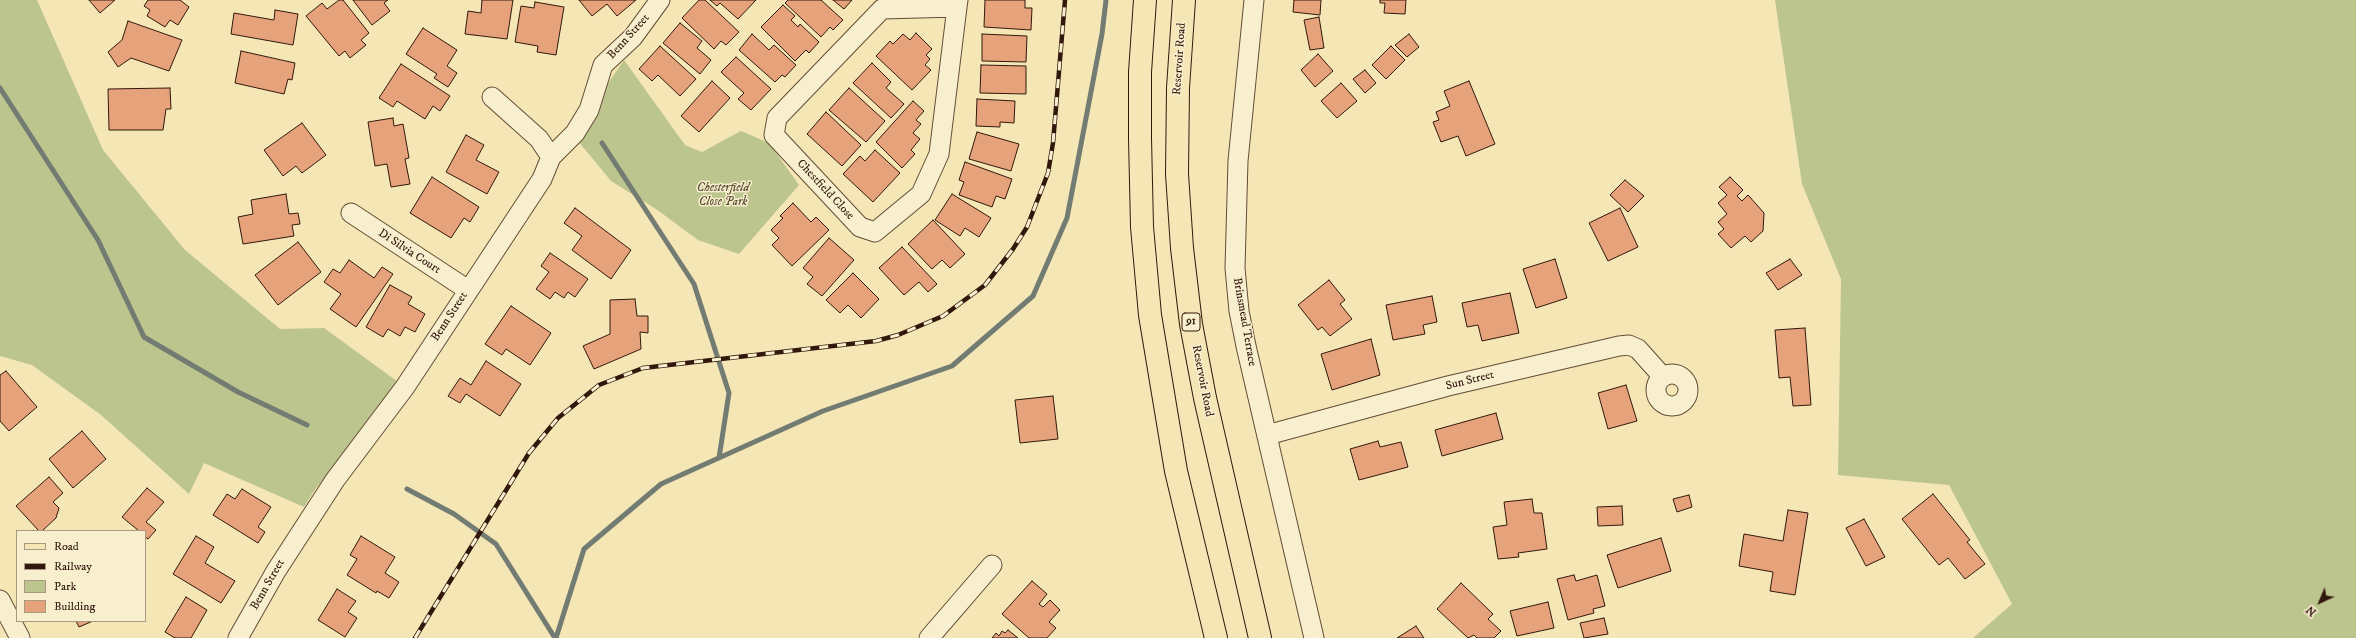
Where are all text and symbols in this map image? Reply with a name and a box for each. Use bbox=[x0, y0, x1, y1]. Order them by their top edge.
street label: Benn Street bbox=[605, 11, 653, 63]
street label: Reservoir Road bbox=[1170, 22, 1190, 96]
street label: Chestfield Close bbox=[793, 157, 857, 223]
park label: Chesterfield Close Park bbox=[697, 182, 749, 210]
street label: Di Silvia Court bbox=[375, 226, 443, 278]
street label: Brinsmead Terrace bbox=[1229, 276, 1259, 368]
street label: Benn Street bbox=[429, 290, 471, 344]
road number: 91 bbox=[1182, 313, 1200, 331]
street label: Reservoir Road bbox=[1188, 344, 1216, 418]
street label: Sun Street bbox=[1444, 368, 1496, 394]
legend bbox=[16, 530, 146, 622]
text: Road bbox=[54, 539, 79, 554]
street label: Benn Street bbox=[248, 557, 288, 613]
text: Railway bbox=[54, 559, 92, 574]
text: Park bbox=[54, 579, 76, 594]
north arrow bbox=[2300, 582, 2340, 622]
text: Building bbox=[54, 599, 95, 614]
text: N bbox=[2304, 602, 2320, 619]

